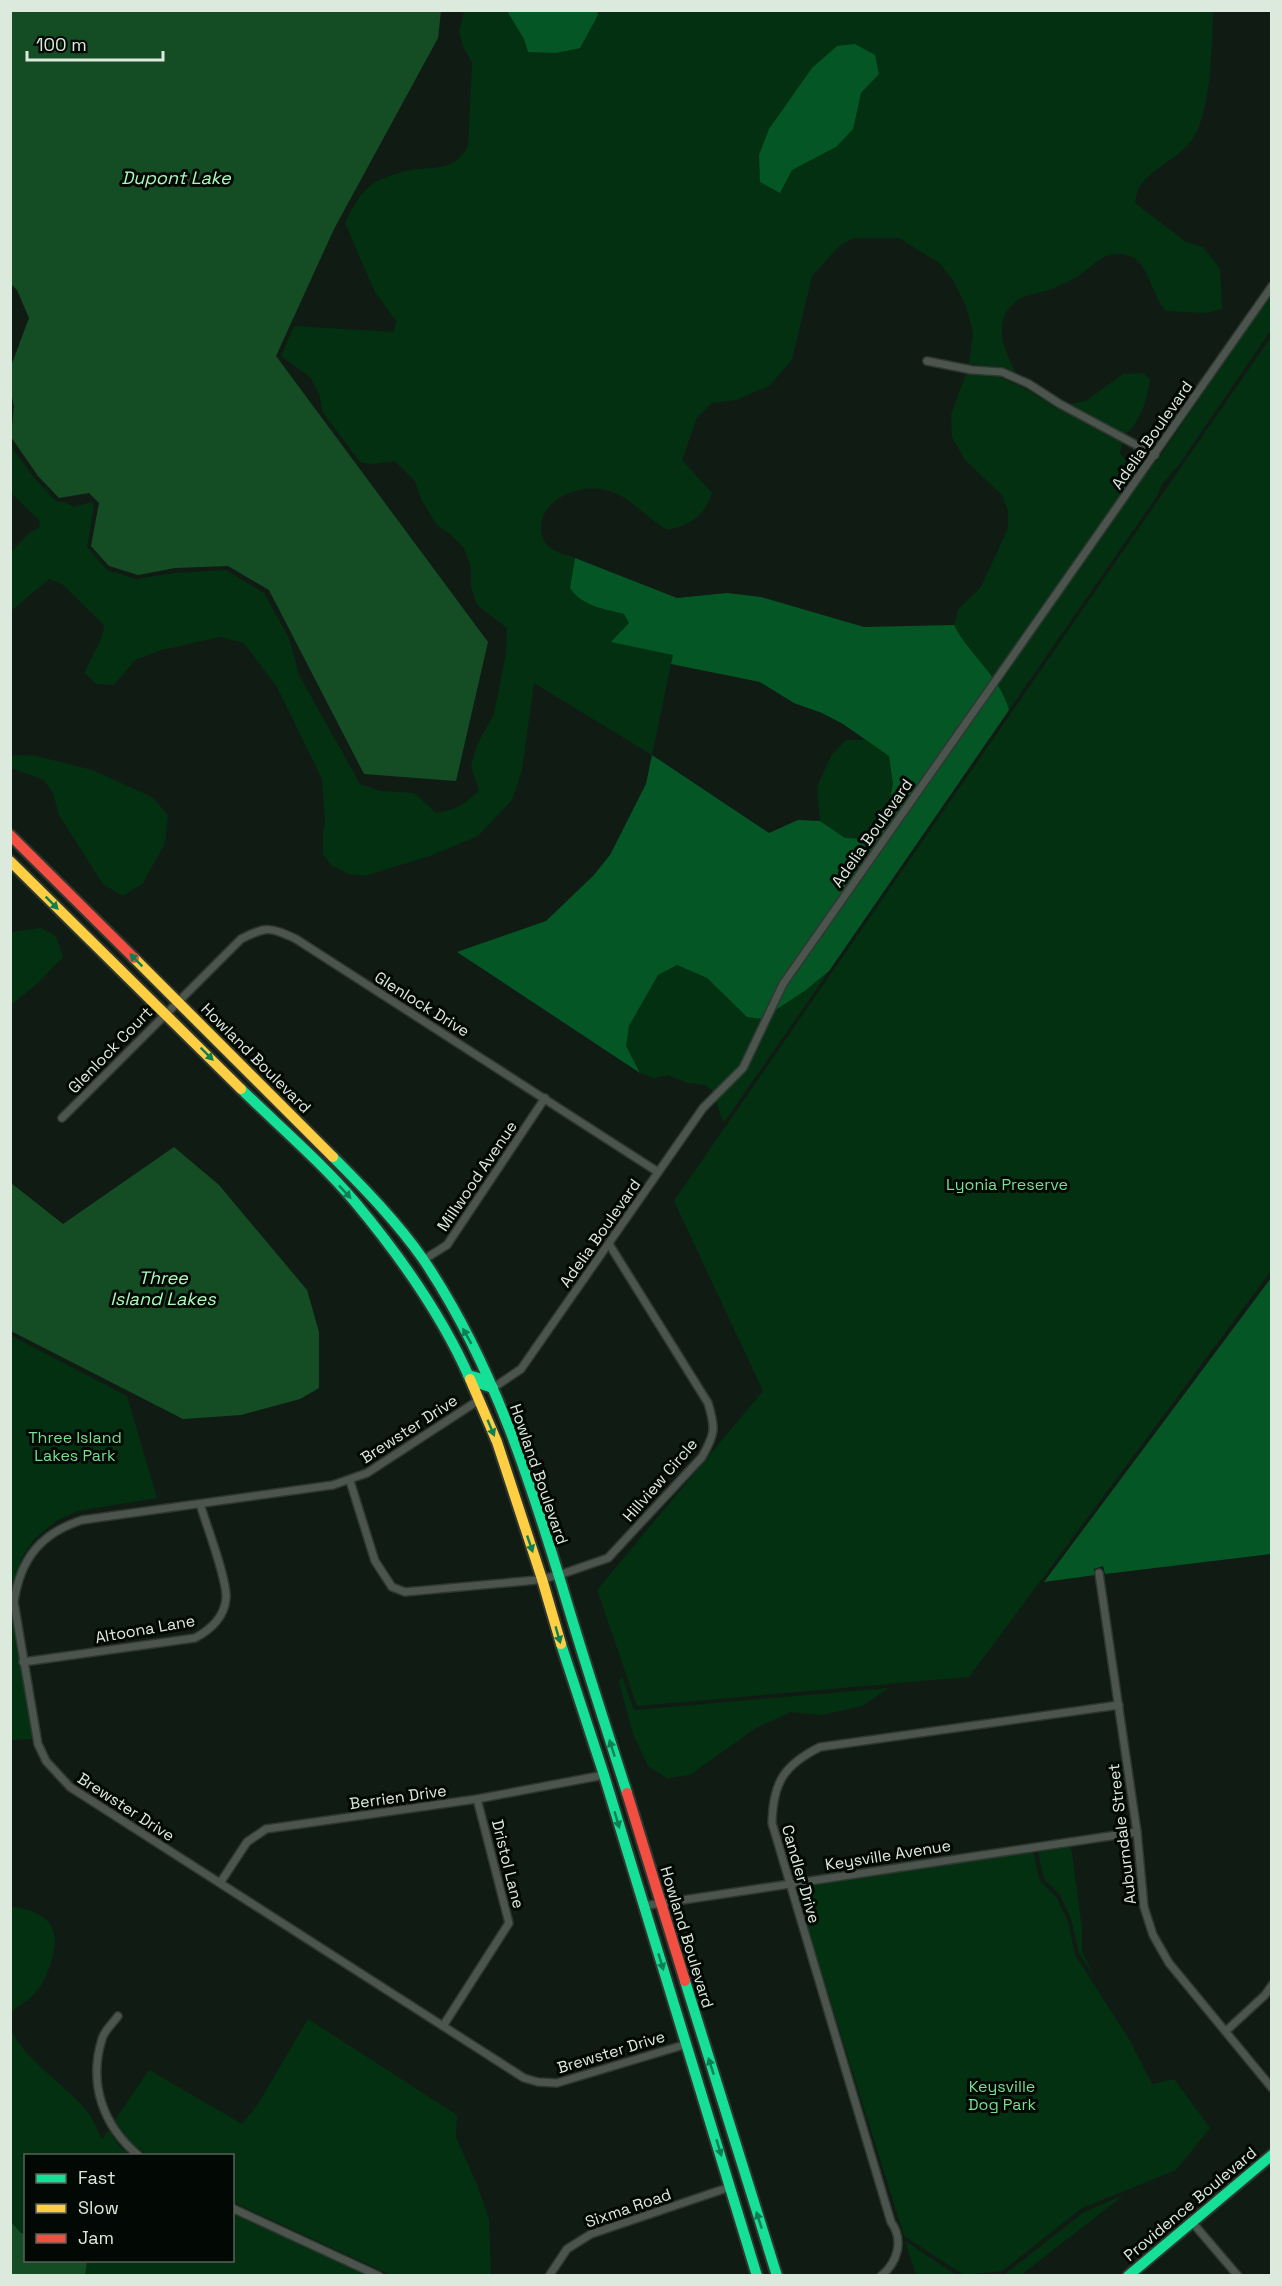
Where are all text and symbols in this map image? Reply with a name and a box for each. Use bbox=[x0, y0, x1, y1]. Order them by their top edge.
scale bar bbox=[27, 24, 164, 62]
text: 100 m bbox=[36, 33, 87, 56]
water label: Dupont Lake bbox=[121, 166, 232, 189]
street label: Adelia Boulevard bbox=[1107, 377, 1197, 493]
street label: Adelia Boulevard bbox=[827, 775, 917, 891]
one-way arrow bbox=[45, 895, 59, 909]
one-way arrow bbox=[129, 953, 143, 967]
street label: Glenlock Drive bbox=[371, 966, 473, 1042]
street label: Howland Boulevard bbox=[196, 998, 316, 1118]
street label: Glenlock Court bbox=[63, 1002, 157, 1098]
one-way arrow bbox=[199, 1047, 213, 1061]
street label: Millwood Avenue bbox=[432, 1117, 522, 1235]
park label: Lyonia Preserve bbox=[946, 1174, 1068, 1195]
street label: Adelia Boulevard bbox=[555, 1175, 645, 1291]
one-way arrow bbox=[338, 1184, 351, 1199]
water label: Three Island Lakes bbox=[110, 1266, 216, 1310]
one-way arrow bbox=[462, 1327, 472, 1344]
street label: Brewster Drive bbox=[356, 1390, 462, 1468]
street label: Howland Boulevard bbox=[505, 1401, 573, 1547]
one-way arrow bbox=[486, 1420, 496, 1438]
park label: Three Island Lakes Park bbox=[28, 1427, 122, 1466]
street label: Hillview Circle bbox=[618, 1434, 702, 1526]
one-way arrow bbox=[526, 1535, 536, 1553]
street label: Altoona Lane bbox=[93, 1610, 197, 1648]
one-way arrow bbox=[554, 1626, 563, 1644]
one-way arrow bbox=[607, 1739, 616, 1757]
street label: Auburndale Street bbox=[1103, 1762, 1141, 1906]
street label: Brewster Drive bbox=[73, 1768, 179, 1846]
street label: Berrien Drive bbox=[348, 1780, 448, 1814]
one-way arrow bbox=[613, 1812, 622, 1830]
street label: Dristol Lane bbox=[487, 1817, 529, 1911]
street label: Candler Drive bbox=[777, 1822, 825, 1926]
street label: Keysville Avenue bbox=[824, 1835, 952, 1875]
street label: Howland Boulevard bbox=[655, 1863, 719, 2011]
one-way arrow bbox=[656, 1953, 666, 1971]
street label: Brewster Drive bbox=[555, 2026, 667, 2078]
one-way arrow bbox=[706, 2057, 715, 2075]
park label: Keysville Dog Park bbox=[968, 2076, 1036, 2115]
one-way arrow bbox=[715, 2139, 724, 2157]
street label: Providence Boulevard bbox=[1119, 2142, 1261, 2266]
legend bbox=[24, 2154, 234, 2262]
text: Fast bbox=[78, 2166, 115, 2189]
street label: Sixma Road bbox=[582, 2183, 674, 2233]
text: Slow bbox=[78, 2196, 119, 2219]
one-way arrow bbox=[754, 2211, 764, 2229]
text: Jam bbox=[78, 2226, 114, 2249]

